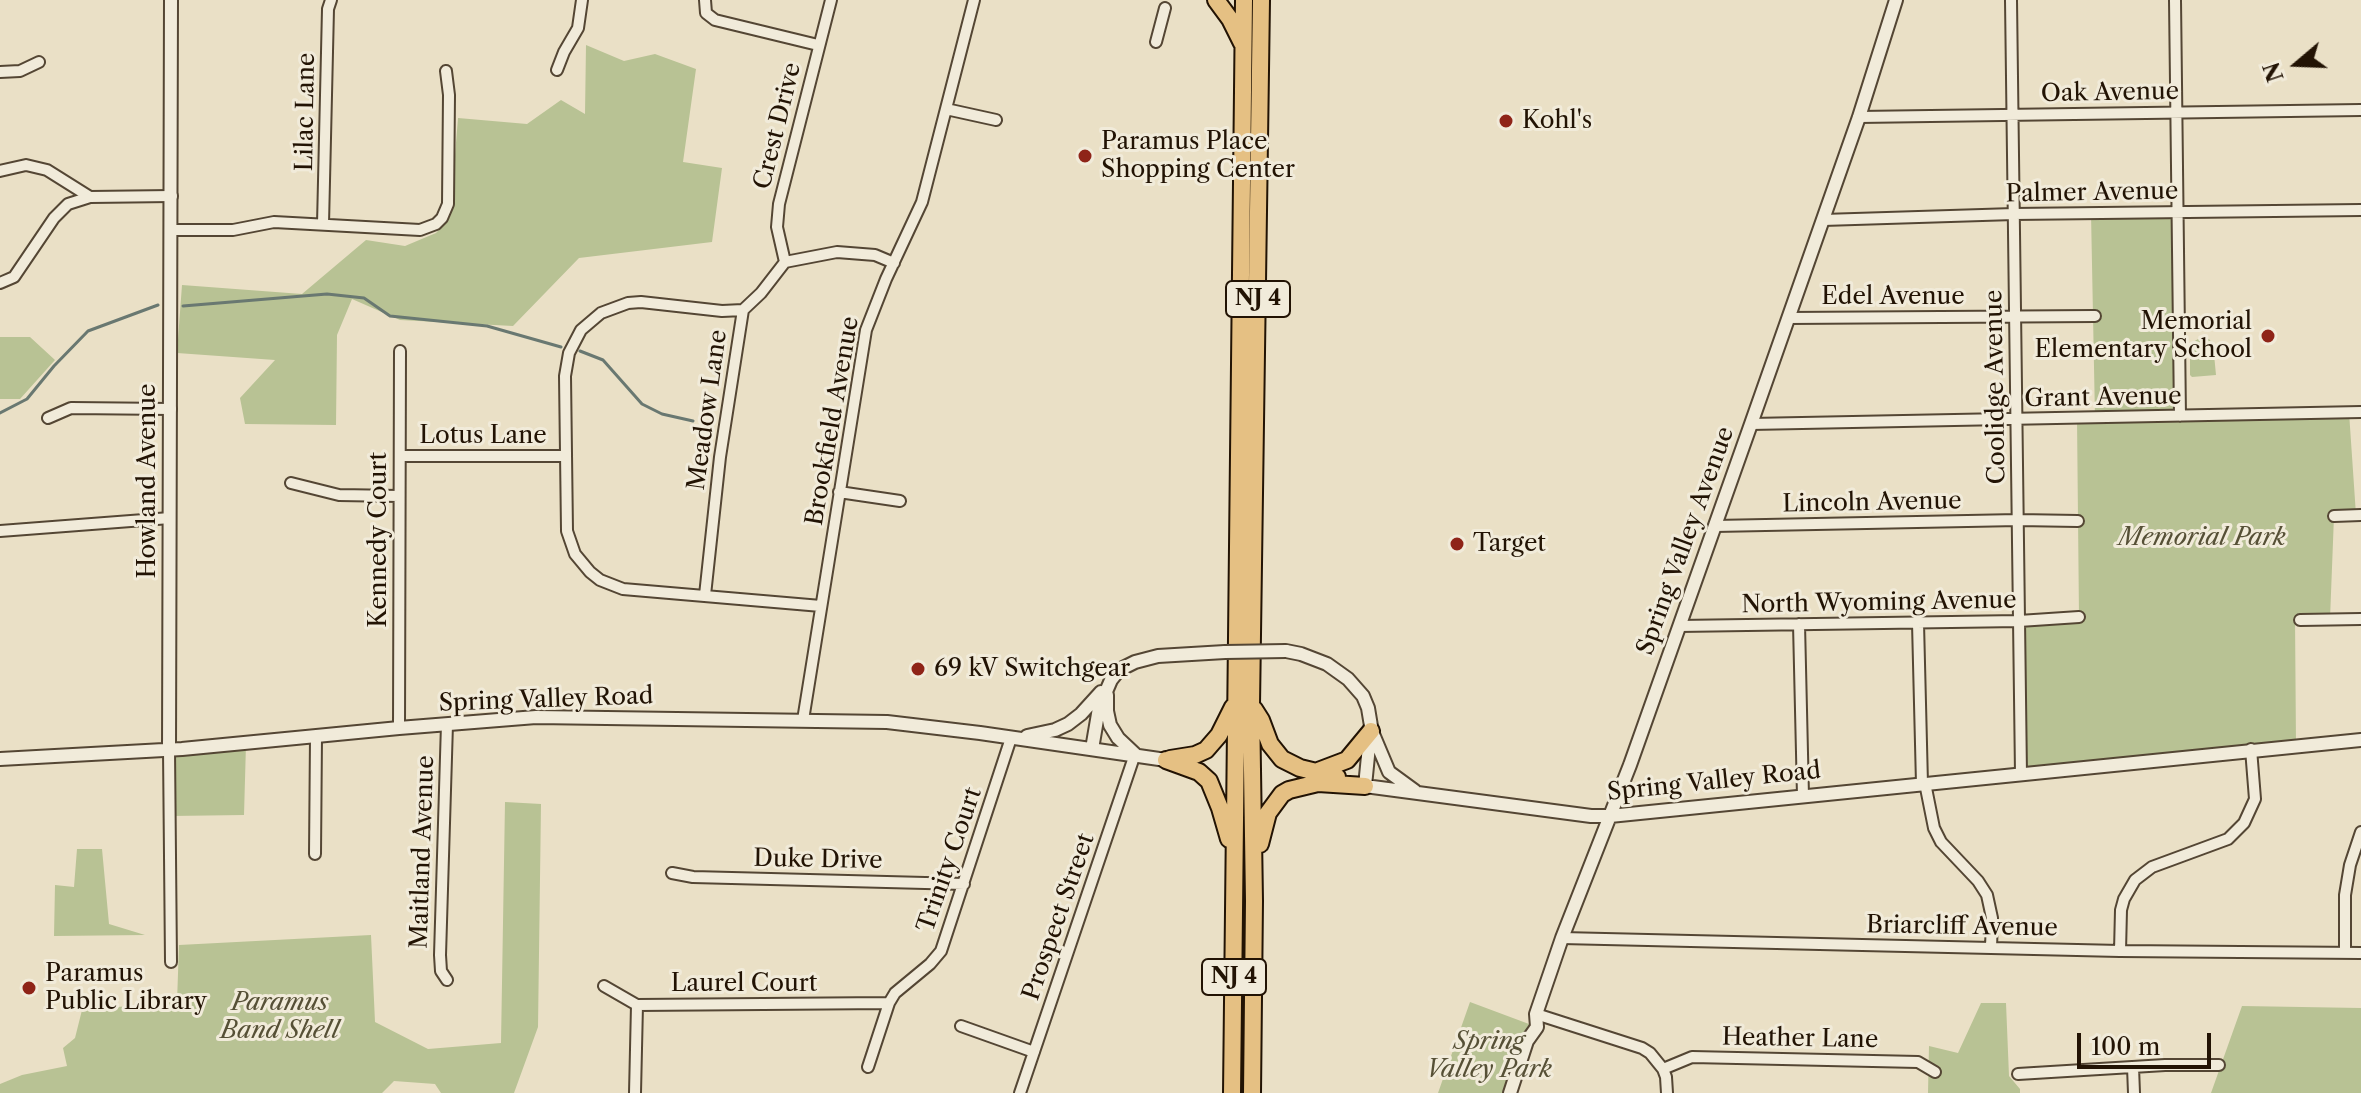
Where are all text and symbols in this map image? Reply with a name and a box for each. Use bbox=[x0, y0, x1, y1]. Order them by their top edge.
north arrow bbox=[2257, 24, 2337, 104]
street label: Lilac Lane bbox=[291, 52, 321, 172]
text: N bbox=[2258, 59, 2290, 85]
street label: Crest Drive bbox=[748, 60, 808, 192]
street label: Oak Avenue bbox=[2041, 77, 2179, 109]
place label: Kohl's bbox=[1522, 107, 1592, 135]
marker: Kohl's bbox=[1497, 112, 1515, 130]
place label: Paramus Place Shopping Center bbox=[1101, 128, 1295, 184]
marker: Paramus Place Shopping Center bbox=[1076, 147, 1094, 165]
street label: Palmer Avenue bbox=[2005, 177, 2179, 209]
road number: NJ 4 bbox=[1226, 281, 1290, 317]
street label: Edel Avenue bbox=[1821, 283, 1965, 311]
street label: Coolidge Avenue bbox=[1980, 289, 2012, 485]
place label: Memorial Elementary School bbox=[2035, 308, 2252, 364]
street label: Brookfield Avenue bbox=[800, 314, 866, 528]
marker: Memorial Elementary School bbox=[2259, 327, 2277, 345]
street label: Meadow Lane bbox=[682, 328, 734, 492]
street label: Grant Avenue bbox=[2024, 382, 2182, 414]
street label: Howland Avenue bbox=[134, 384, 162, 578]
street label: Lotus Lane bbox=[419, 422, 547, 450]
street label: Spring Valley Avenue bbox=[1631, 423, 1741, 659]
street label: Kennedy Court bbox=[365, 452, 393, 628]
street label: Lincoln Avenue bbox=[1782, 487, 1962, 519]
park label: Memorial Park bbox=[2118, 524, 2286, 552]
place label: Target bbox=[1473, 530, 1546, 558]
marker: Target bbox=[1448, 535, 1466, 553]
street label: North Wyoming Avenue bbox=[1741, 586, 2017, 620]
place label: 69 kV Switchgear bbox=[934, 655, 1130, 683]
marker: 69 kV Switchgear bbox=[909, 660, 927, 678]
street label: Spring Valley Road bbox=[438, 682, 654, 718]
street label: Maitland Avenue bbox=[405, 755, 441, 949]
street label: Spring Valley Road bbox=[1606, 756, 1822, 808]
street label: Trinity Court bbox=[912, 784, 988, 936]
street label: Prospect Street bbox=[1017, 830, 1101, 1004]
street label: Duke Drive bbox=[753, 844, 883, 876]
street label: Briarcliff Avenue bbox=[1866, 911, 2058, 943]
road number: NJ 4 bbox=[1202, 959, 1266, 995]
place label: Paramus Public Library bbox=[45, 960, 207, 1016]
street label: Laurel Court bbox=[671, 970, 817, 998]
marker: Paramus Public Library bbox=[20, 979, 38, 997]
park label: Paramus Band Shell bbox=[221, 989, 339, 1045]
scale bar bbox=[2081, 1017, 2215, 1067]
street label: Heather Lane bbox=[1722, 1023, 1878, 1055]
park label: Spring Valley Park bbox=[1426, 1028, 1552, 1084]
text: 100 m bbox=[2091, 1032, 2160, 1061]

